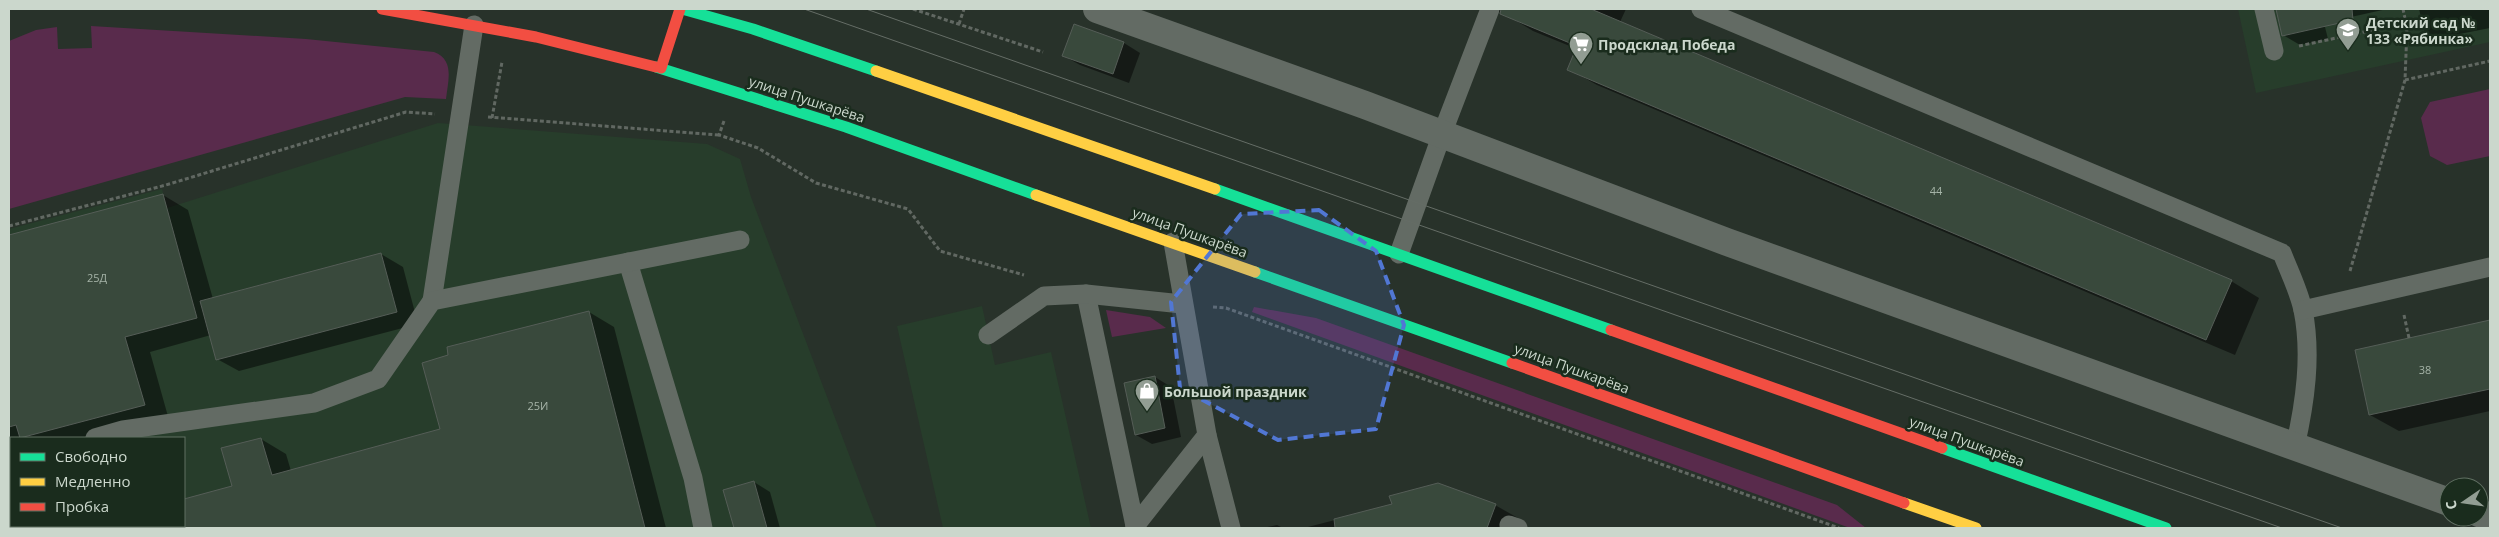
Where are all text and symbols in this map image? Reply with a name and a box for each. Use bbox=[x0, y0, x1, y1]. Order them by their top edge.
place label: Детский сад № 133 «Рябинка» bbox=[2366, 13, 2475, 48]
school or university icon: Детский сад № 133 «Рябинка» bbox=[2335, 17, 2361, 51]
supermarket icon: Продсклад Победа bbox=[1568, 31, 1594, 65]
place label: Продсклад Победа bbox=[1598, 35, 1735, 54]
street label: улица Пушкарёва bbox=[747, 71, 867, 127]
house number: 44 bbox=[1930, 183, 1943, 198]
street label: улица Пушкарёва bbox=[1130, 202, 1250, 262]
house number: 25Д bbox=[87, 270, 108, 285]
street label: улица Пушкарёва bbox=[1512, 338, 1632, 398]
house number: 38 bbox=[2419, 362, 2431, 377]
shop icon: Большой праздник bbox=[1134, 378, 1160, 412]
place label: Большой праздник bbox=[1164, 382, 1307, 401]
house number: 25И bbox=[528, 398, 548, 413]
street label: улица Пушкарёва bbox=[1907, 411, 2027, 471]
legend bbox=[10, 437, 185, 527]
text: Свободно bbox=[55, 446, 127, 466]
text: Медленно bbox=[55, 471, 131, 491]
north arrow bbox=[2439, 477, 2489, 527]
text: Пробка bbox=[55, 496, 109, 516]
text: С bbox=[2441, 498, 2461, 512]

